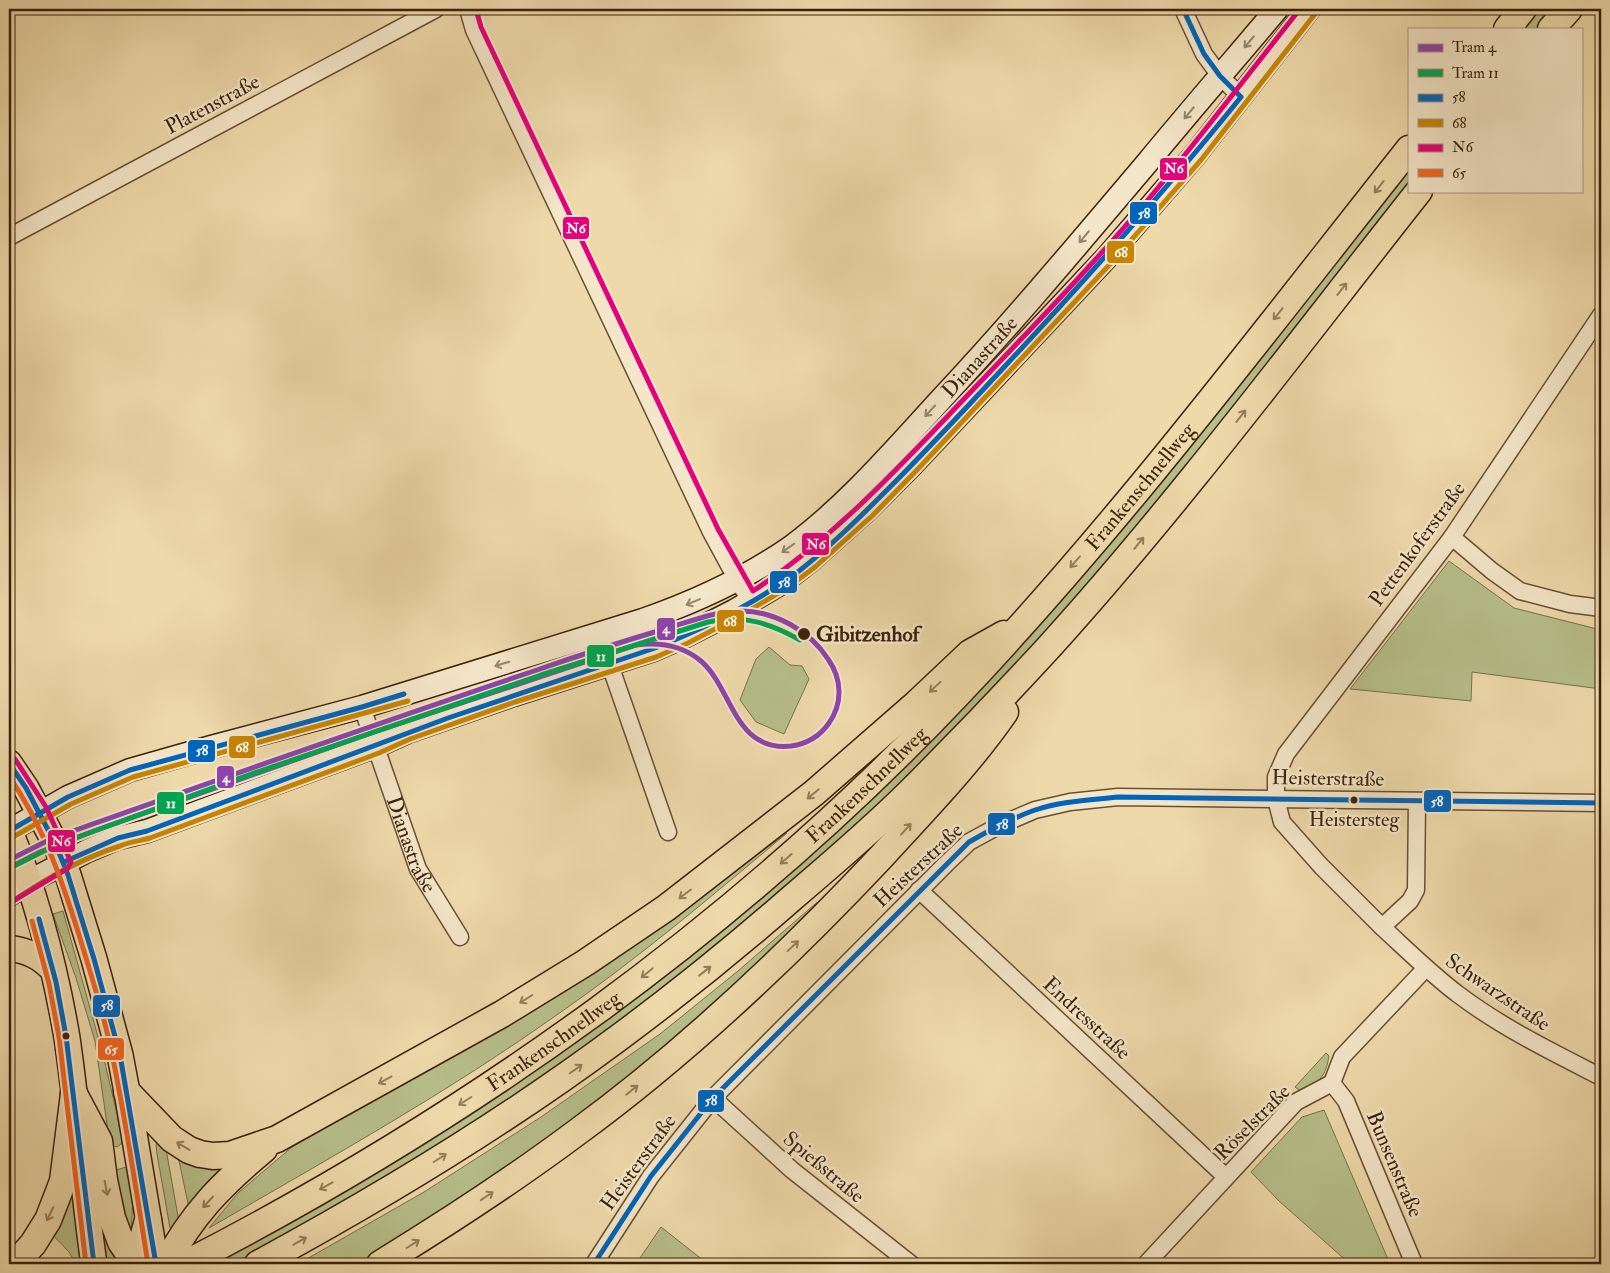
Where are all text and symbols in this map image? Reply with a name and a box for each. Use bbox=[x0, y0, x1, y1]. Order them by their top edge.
legend bbox=[1408, 28, 1582, 192]
one-way arrow bbox=[1243, 36, 1254, 49]
text: Tram 4 bbox=[1452, 38, 1497, 57]
text: Tram 11 bbox=[1452, 64, 1499, 83]
street label: Platenstraße bbox=[160, 68, 264, 141]
text: 58 bbox=[1452, 88, 1466, 107]
one-way arrow bbox=[1183, 106, 1194, 119]
text: 68 bbox=[1452, 114, 1467, 133]
text: N6 bbox=[1452, 138, 1474, 157]
line badge: N6 bbox=[1159, 157, 1188, 181]
text: N6 bbox=[1163, 160, 1185, 177]
text: 65 bbox=[1452, 164, 1467, 183]
one-way arrow bbox=[1373, 180, 1384, 193]
line badge: 58 bbox=[1129, 201, 1158, 225]
text: 58 bbox=[1138, 205, 1151, 222]
line badge: N6 bbox=[562, 216, 590, 240]
text: N6 bbox=[565, 220, 587, 237]
one-way arrow bbox=[1079, 230, 1090, 243]
line badge: 68 bbox=[1106, 240, 1135, 264]
text: 68 bbox=[1114, 244, 1128, 261]
one-way arrow bbox=[1336, 283, 1347, 296]
one-way arrow bbox=[1272, 308, 1283, 321]
street label: Dianastraße bbox=[936, 310, 1024, 404]
one-way arrow bbox=[924, 405, 936, 418]
one-way arrow bbox=[1235, 410, 1246, 423]
street label: Frankenschnellweg bbox=[1080, 417, 1202, 556]
street label: Pettenkoferstraße bbox=[1363, 477, 1472, 612]
line badge: N6 bbox=[801, 532, 830, 556]
text: N6 bbox=[805, 536, 827, 553]
one-way arrow bbox=[1133, 536, 1144, 549]
one-way arrow bbox=[781, 543, 795, 553]
one-way arrow bbox=[1070, 556, 1081, 569]
line badge: 58 bbox=[769, 570, 798, 594]
text: 58 bbox=[778, 574, 791, 591]
one-way arrow bbox=[686, 597, 701, 607]
line badge: 68 bbox=[716, 609, 745, 633]
text: 68 bbox=[723, 613, 737, 630]
line badge: 4 bbox=[656, 617, 676, 641]
text: 4 bbox=[661, 620, 671, 637]
place label: Gibitzenhof bbox=[816, 621, 923, 648]
marker: Gibitzenhof bbox=[796, 626, 812, 642]
line badge: 11 bbox=[586, 644, 615, 668]
text: 11 bbox=[596, 648, 606, 665]
one-way arrow bbox=[495, 660, 511, 670]
one-way arrow bbox=[929, 681, 941, 693]
street label: Frankenschnellweg bbox=[800, 720, 934, 850]
line badge: 68 bbox=[228, 735, 256, 759]
line badge: 58 bbox=[187, 739, 216, 763]
text: 68 bbox=[235, 739, 249, 756]
text: 58 bbox=[196, 742, 209, 759]
street label: Heisterstraße bbox=[1271, 764, 1385, 793]
line badge: 4 bbox=[216, 765, 235, 789]
text: 4 bbox=[221, 769, 231, 786]
one-way arrow bbox=[807, 788, 820, 799]
line badge: 58 bbox=[1423, 789, 1452, 813]
line badge: 11 bbox=[156, 791, 185, 815]
street label: Dianastraße bbox=[380, 793, 442, 898]
text: 58 bbox=[1431, 793, 1444, 810]
text: 11 bbox=[166, 795, 176, 812]
marker: Heistersteg bbox=[1349, 795, 1359, 805]
place label: Heistersteg bbox=[1309, 807, 1400, 832]
line badge: 58 bbox=[987, 812, 1016, 836]
text: 58 bbox=[996, 816, 1009, 833]
street label: Heisterstraße bbox=[868, 817, 969, 914]
one-way arrow bbox=[900, 823, 911, 836]
line badge: N6 bbox=[47, 829, 76, 853]
text: N6 bbox=[50, 833, 72, 850]
one-way arrow bbox=[780, 853, 793, 865]
one-way arrow bbox=[679, 889, 692, 900]
one-way arrow bbox=[786, 940, 799, 952]
street label: Schwarzstraße bbox=[1440, 947, 1556, 1038]
one-way arrow bbox=[699, 965, 712, 976]
one-way arrow bbox=[641, 968, 654, 979]
street label: Endresstraße bbox=[1037, 971, 1136, 1066]
street label: Frankenschnellweg bbox=[481, 984, 627, 1098]
line badge: 58 bbox=[92, 994, 121, 1018]
one-way arrow bbox=[519, 995, 533, 1005]
text: 58 bbox=[101, 997, 114, 1014]
unlabelled marker bbox=[61, 1031, 71, 1041]
line badge: 65 bbox=[97, 1037, 125, 1061]
text: 65 bbox=[104, 1041, 118, 1058]
one-way arrow bbox=[569, 1064, 583, 1074]
one-way arrow bbox=[378, 1076, 393, 1086]
street label: Röselstraße bbox=[1209, 1078, 1296, 1166]
one-way arrow bbox=[625, 1084, 638, 1095]
line badge: 58 bbox=[697, 1089, 725, 1113]
text: 58 bbox=[705, 1092, 718, 1109]
one-way arrow bbox=[458, 1096, 472, 1106]
street label: Bunsenstraße bbox=[1360, 1107, 1429, 1222]
street label: Heisterstraße bbox=[594, 1109, 683, 1216]
street label: Spießstraße bbox=[777, 1125, 870, 1209]
one-way arrow bbox=[176, 1141, 190, 1152]
one-way arrow bbox=[433, 1153, 447, 1163]
one-way arrow bbox=[101, 1180, 111, 1196]
one-way arrow bbox=[319, 1181, 334, 1191]
one-way arrow bbox=[480, 1191, 494, 1201]
one-way arrow bbox=[202, 1195, 214, 1208]
one-way arrow bbox=[45, 1206, 54, 1221]
one-way arrow bbox=[293, 1236, 308, 1246]
one-way arrow bbox=[406, 1238, 420, 1248]

